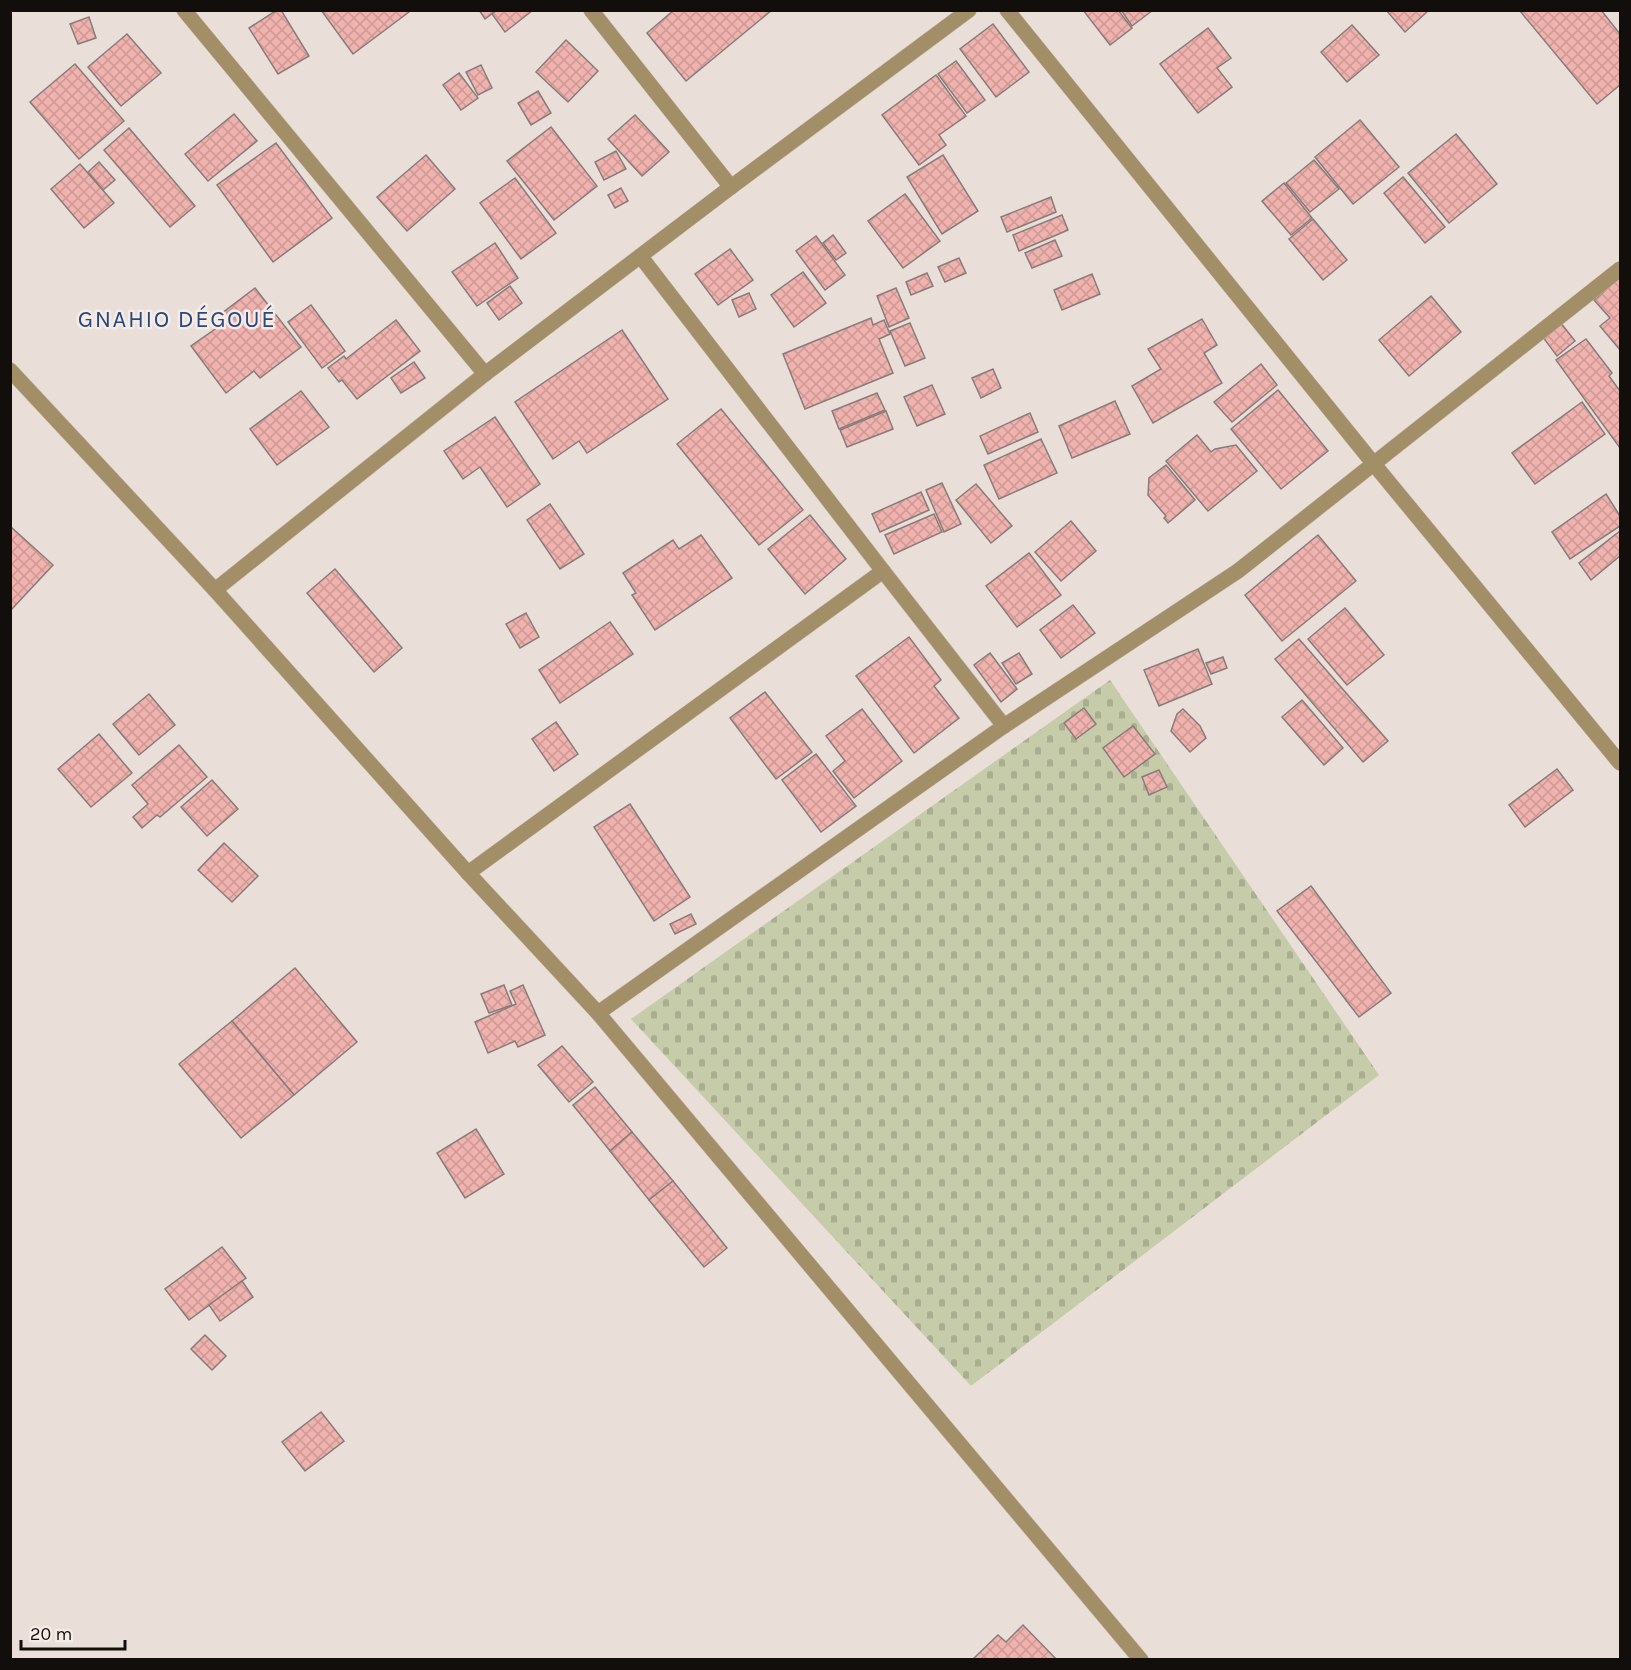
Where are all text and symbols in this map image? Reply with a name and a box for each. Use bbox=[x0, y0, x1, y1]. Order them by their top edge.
district label: GNAHIO DÉGOUÉ bbox=[78, 304, 276, 333]
scale bar bbox=[21, 1613, 124, 1651]
text: 20 m bbox=[30, 1623, 72, 1645]

